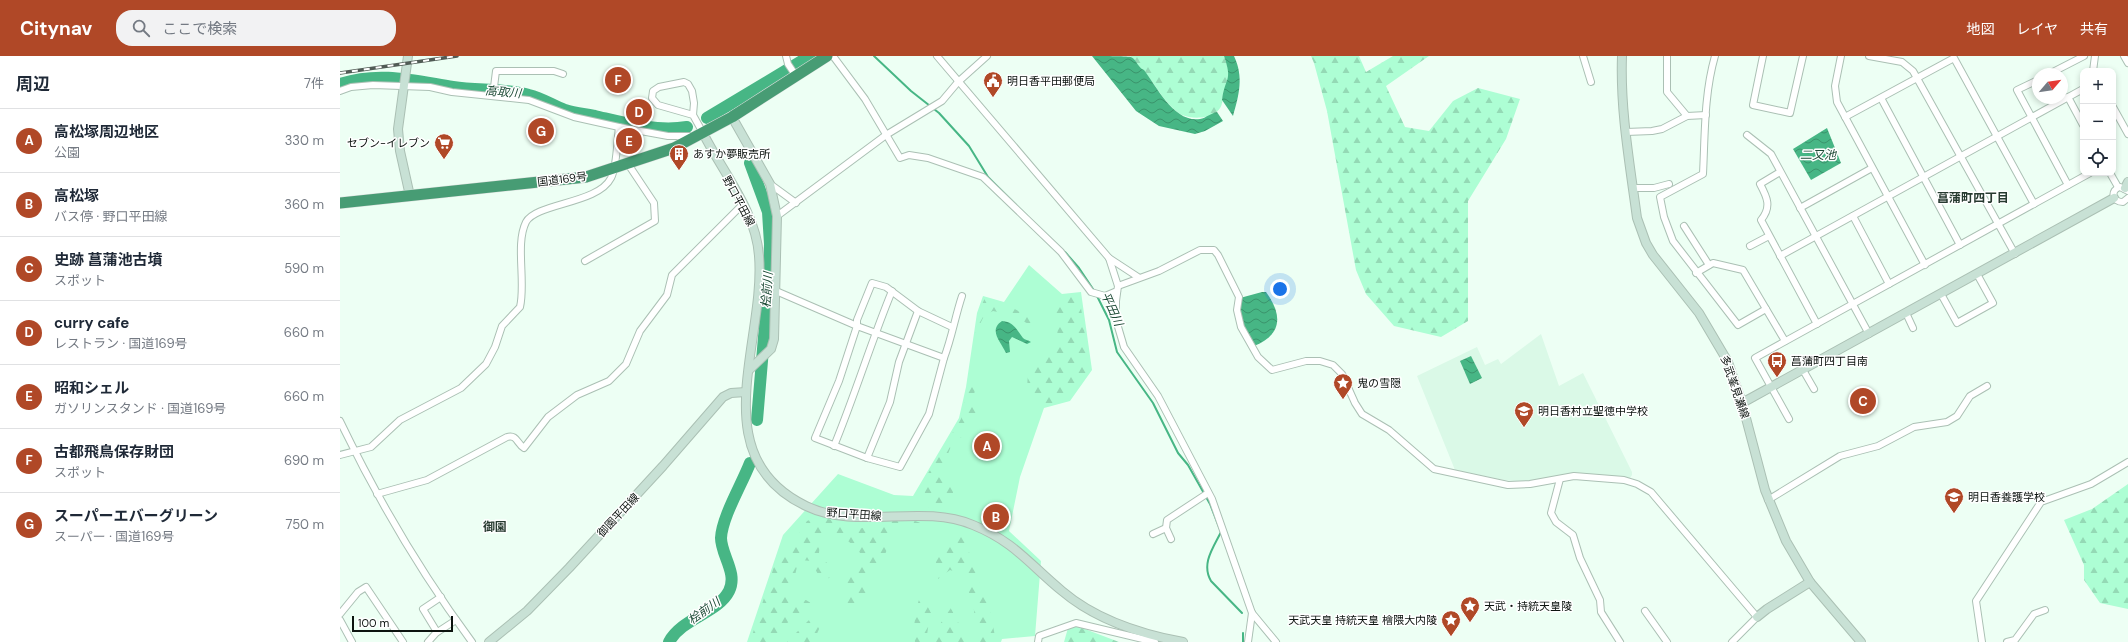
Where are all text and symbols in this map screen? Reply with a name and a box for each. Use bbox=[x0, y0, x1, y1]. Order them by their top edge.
search box bbox=[116, 10, 396, 46]
text: Citynav bbox=[20, 16, 92, 41]
icon: search bbox=[130, 17, 152, 39]
text: ここで検索 bbox=[162, 19, 237, 39]
text: 地図 bbox=[1966, 20, 1994, 38]
text: レイヤ bbox=[2016, 20, 2058, 38]
text: 共有 bbox=[2080, 20, 2108, 38]
pin: F bbox=[605, 65, 631, 95]
north arrow bbox=[2032, 68, 2068, 104]
map controls bbox=[2080, 68, 2116, 176]
button: + bbox=[2080, 68, 2116, 104]
public building icon: 明日香平田郵便局 bbox=[982, 70, 1004, 98]
text: 周辺 bbox=[16, 73, 50, 95]
place label: 明日香平田郵便局 bbox=[1007, 74, 1095, 88]
text: 7件 bbox=[304, 75, 324, 92]
water label: 高取川 bbox=[484, 82, 524, 102]
pin: D bbox=[626, 97, 652, 127]
button: − bbox=[2080, 104, 2116, 140]
pin: G bbox=[528, 116, 554, 146]
text: 高松塚周辺地区 bbox=[54, 122, 159, 142]
pin: E bbox=[616, 126, 642, 156]
text: A bbox=[24, 132, 34, 149]
text: 330 m bbox=[285, 132, 324, 149]
supermarket icon: セブン-イレブン bbox=[433, 132, 455, 160]
place label: セブン-イレブン bbox=[347, 136, 430, 150]
button: locate bbox=[2080, 140, 2116, 176]
building icon: あすか夢販売所 bbox=[668, 143, 690, 171]
text: 公園 bbox=[54, 144, 80, 161]
place label: あすか夢販売所 bbox=[693, 147, 771, 161]
water label: 二又池 bbox=[1800, 147, 1837, 163]
street label: 国道169号 bbox=[536, 169, 588, 189]
street label: 野口平田線 bbox=[720, 173, 758, 229]
text: 高松塚 bbox=[54, 186, 99, 206]
district label: 菖蒲町四丁目 bbox=[1937, 190, 2009, 206]
text: B bbox=[25, 196, 33, 213]
text: 360 m bbox=[284, 196, 324, 213]
text: バス停 · 野口平田線 bbox=[54, 208, 168, 225]
text: 史跡 菖蒲池古墳 bbox=[54, 250, 163, 270]
text: C bbox=[24, 260, 34, 277]
text: 590 m bbox=[284, 260, 324, 277]
water label: 桧前川 bbox=[758, 269, 776, 309]
text: スポット bbox=[54, 272, 106, 289]
your location bbox=[1270, 279, 1290, 299]
water label: 平田川 bbox=[1097, 289, 1127, 331]
text: curry cafe bbox=[54, 313, 129, 333]
text: D bbox=[24, 324, 34, 341]
text: 660 m bbox=[284, 324, 324, 341]
text: レストラン · 国道169号 bbox=[54, 335, 188, 352]
bus stop icon: 菖蒲町四丁目南 bbox=[1766, 350, 1788, 378]
street label: 多武峯見瀬線 bbox=[1718, 354, 1752, 420]
place label: 菖蒲町四丁目南 bbox=[1791, 354, 1868, 368]
place icon: 鬼の雪隠 bbox=[1332, 372, 1354, 400]
place label: 鬼の雪隠 bbox=[1357, 376, 1401, 390]
text: 昭和シェル bbox=[54, 378, 129, 398]
pin: C bbox=[1850, 386, 1876, 416]
text: E bbox=[25, 388, 33, 405]
text: 660 m bbox=[284, 388, 324, 405]
text: ガソリンスタンド · 国道169号 bbox=[54, 400, 226, 417]
school or university icon: 明日香村立聖徳中学校 bbox=[1513, 400, 1535, 428]
place label: 明日香村立聖徳中学校 bbox=[1538, 404, 1648, 418]
pin: A bbox=[974, 431, 1000, 461]
text: 古都飛鳥保存財団 bbox=[54, 442, 174, 462]
text: F bbox=[25, 452, 33, 469]
text: 690 m bbox=[284, 452, 324, 469]
text: スポット bbox=[54, 464, 106, 481]
school or university icon: 明日香養護学校 bbox=[1943, 486, 1965, 514]
street label: 御園平田線 bbox=[593, 490, 642, 541]
place label: 明日香養護学校 bbox=[1968, 490, 2045, 504]
pin: B bbox=[983, 502, 1009, 532]
street label: 野口平田線 bbox=[826, 505, 882, 523]
text: スーパーエバーグリーン bbox=[54, 506, 218, 526]
text: G bbox=[24, 516, 34, 533]
text: 750 m bbox=[286, 516, 324, 533]
district label: 御園 bbox=[483, 519, 507, 535]
text: スーパー · 国道169号 bbox=[54, 528, 174, 545]
water label: 桧前川 bbox=[685, 593, 725, 628]
place icon: 天武・持統天皇陵 bbox=[1459, 595, 1481, 623]
place label: 天武・持統天皇陵 bbox=[1484, 599, 1572, 613]
place icon: 天武天皇 持統天皇 檜隈大内陵 bbox=[1440, 609, 1462, 637]
place label: 天武天皇 持統天皇 檜隈大内陵 bbox=[1288, 613, 1437, 627]
scale bar bbox=[352, 614, 453, 633]
text: 100 m bbox=[358, 616, 389, 630]

